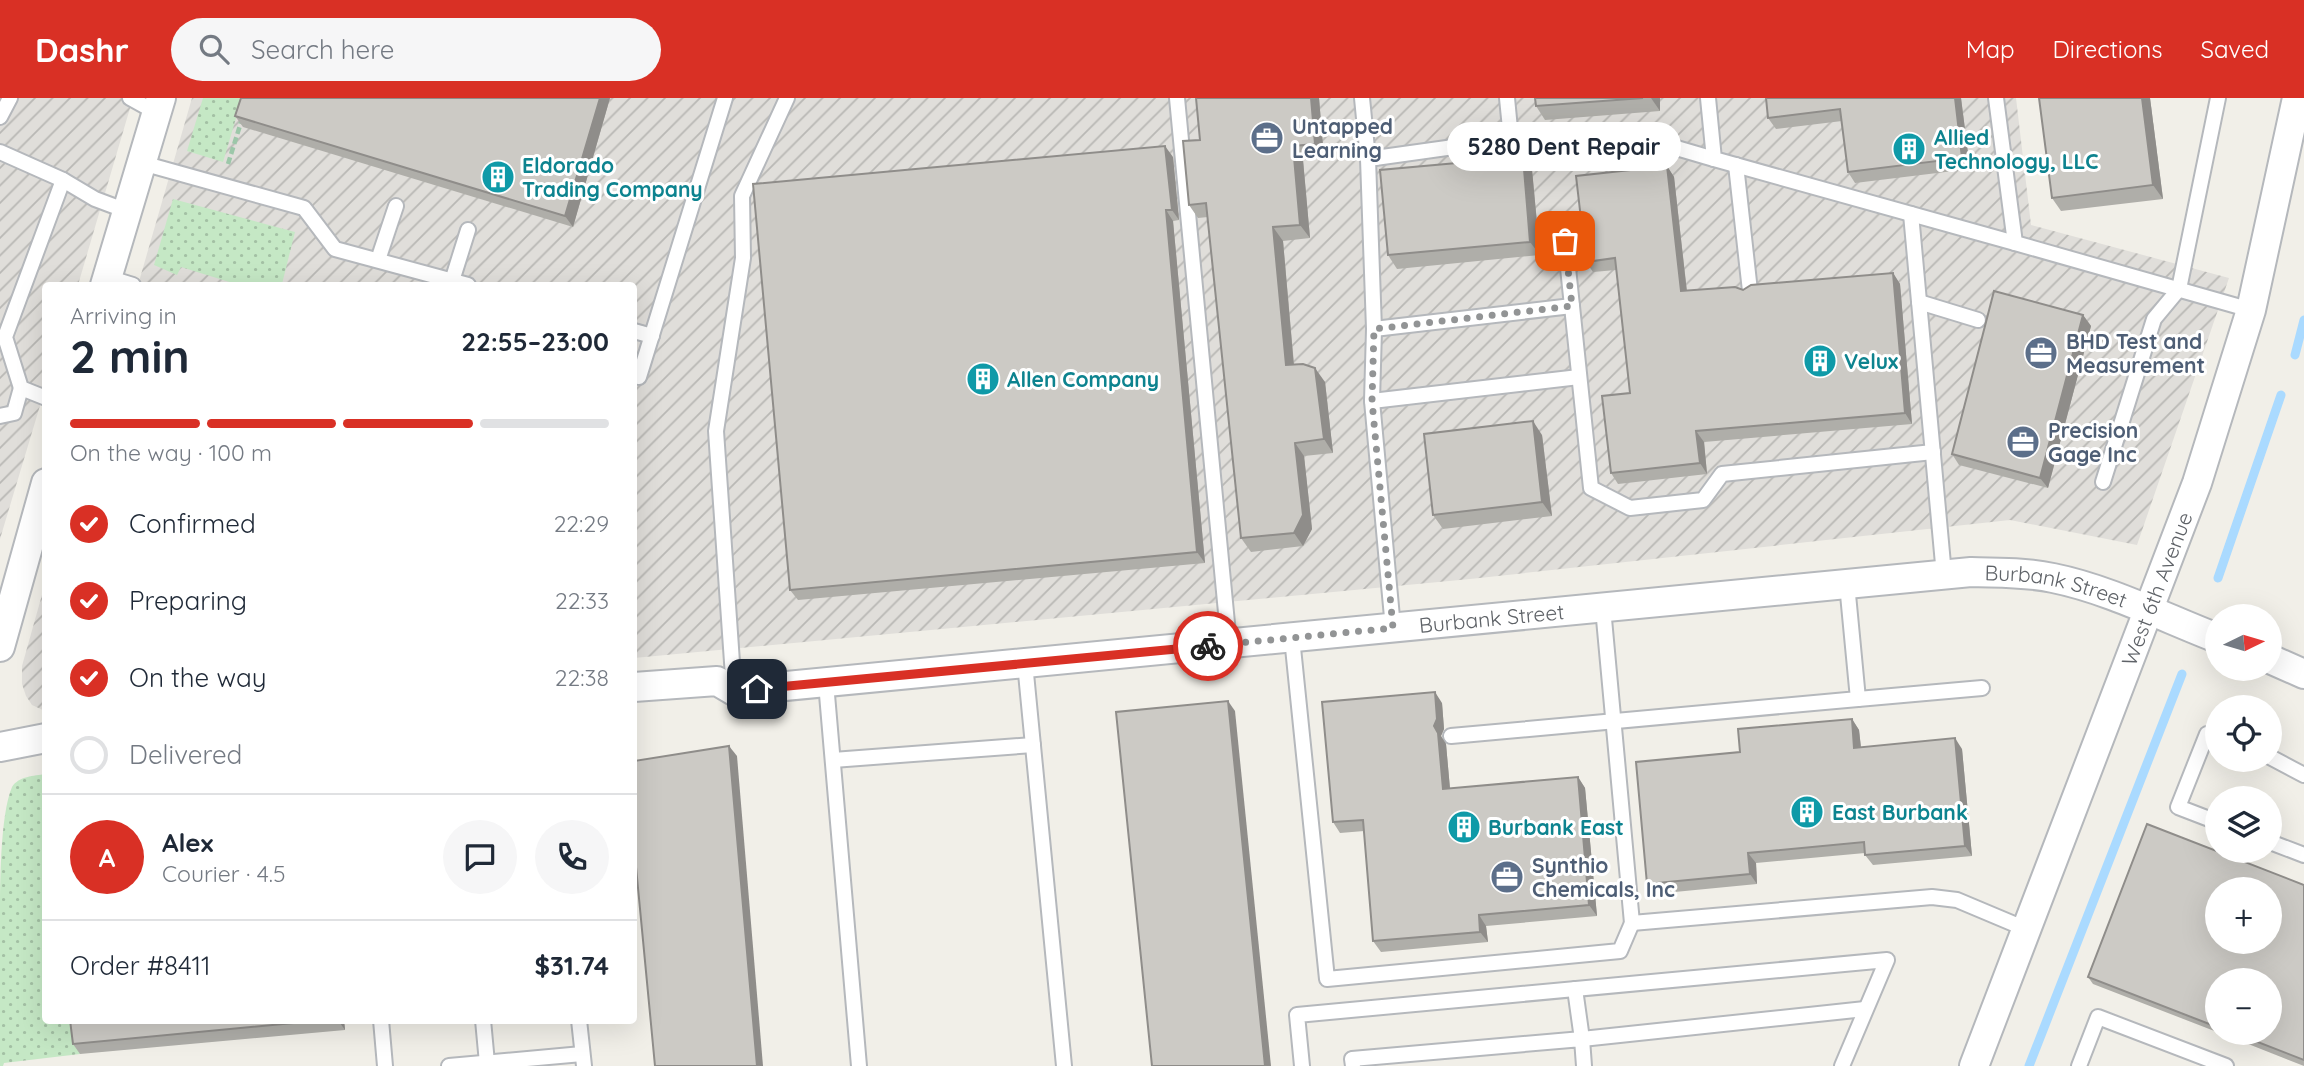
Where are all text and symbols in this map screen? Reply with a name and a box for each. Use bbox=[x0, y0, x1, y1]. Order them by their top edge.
search box bbox=[171, 18, 661, 81]
text: Dashr bbox=[35, 29, 129, 70]
icon: search bbox=[195, 30, 233, 68]
text: Search here bbox=[251, 33, 394, 66]
text: Map bbox=[1966, 34, 2015, 64]
text: Directions bbox=[2053, 34, 2163, 64]
text: Saved bbox=[2201, 34, 2269, 64]
place label: Untapped Learning bbox=[1292, 113, 1393, 163]
office icon: Untapped Learning bbox=[1248, 119, 1286, 157]
callout: 5280 Dent Repair bbox=[1448, 122, 1682, 171]
place label: Allied Technology, LLC bbox=[1934, 124, 2098, 174]
building icon: Allied Technology, LLC bbox=[1890, 130, 1928, 168]
text: 5280 Dent Repair bbox=[1468, 132, 1660, 161]
place label: Eldorado Trading Company bbox=[522, 152, 703, 202]
building icon: Eldorado Trading Company bbox=[479, 158, 517, 196]
pin bbox=[1535, 211, 1595, 271]
icon: bag bbox=[1546, 222, 1584, 260]
text: Arriving in bbox=[70, 301, 177, 330]
text: 22:55–23:00 bbox=[461, 325, 609, 358]
text: 2 min bbox=[70, 327, 190, 385]
place label: BHD Test and Measurement bbox=[2066, 328, 2205, 378]
office icon: BHD Test and Measurement bbox=[2022, 334, 2060, 372]
building icon: Velux bbox=[1801, 342, 1839, 380]
place label: Velux bbox=[1844, 348, 1898, 374]
building icon: Allen Company bbox=[964, 360, 1002, 398]
place label: Allen Company bbox=[1007, 366, 1159, 392]
place label: Precision Gage Inc bbox=[2048, 417, 2138, 467]
office icon: Precision Gage Inc bbox=[2004, 423, 2042, 461]
text: On the way · 100 m bbox=[70, 438, 272, 467]
icon: check bbox=[70, 505, 108, 543]
text: Confirmed bbox=[129, 507, 256, 540]
street label: West 6th Avenue bbox=[2115, 508, 2198, 669]
text: 22:29 bbox=[554, 509, 609, 538]
street label: Burbank Street bbox=[1984, 559, 2131, 613]
icon: check bbox=[70, 582, 108, 620]
text: Preparing bbox=[129, 584, 247, 617]
text: 22:33 bbox=[555, 586, 609, 615]
street label: Burbank Street bbox=[1418, 598, 1565, 638]
north arrow bbox=[2205, 604, 2282, 681]
map controls bbox=[2205, 604, 2282, 1045]
courier bbox=[1173, 611, 1243, 681]
icon: bike bbox=[1189, 627, 1227, 665]
icon: check bbox=[70, 659, 108, 697]
pin bbox=[727, 659, 787, 719]
text: On the way bbox=[129, 661, 267, 694]
text: 22:38 bbox=[555, 663, 609, 692]
icon: home bbox=[738, 670, 776, 708]
button: locate bbox=[2205, 695, 2282, 772]
text: Delivered bbox=[129, 738, 242, 771]
button: layers bbox=[2205, 786, 2282, 863]
building icon: East Burbank bbox=[1788, 793, 1826, 831]
place label: East Burbank bbox=[1832, 799, 1968, 825]
building icon: Burbank East bbox=[1445, 808, 1483, 846]
place label: Burbank East bbox=[1488, 814, 1624, 840]
button: chat bbox=[443, 820, 517, 894]
button: phone bbox=[535, 820, 609, 894]
text: Alex bbox=[162, 826, 213, 859]
text: A bbox=[99, 841, 115, 874]
place label: Synthio Chemicals, Inc bbox=[1532, 852, 1675, 902]
office icon: Synthio Chemicals, Inc bbox=[1488, 858, 1526, 896]
text: Courier · 4.5 bbox=[162, 859, 286, 888]
button: + bbox=[2205, 877, 2282, 954]
text: Order #8411 bbox=[70, 949, 211, 982]
text: $31.74 bbox=[534, 949, 609, 982]
button: − bbox=[2205, 968, 2282, 1045]

